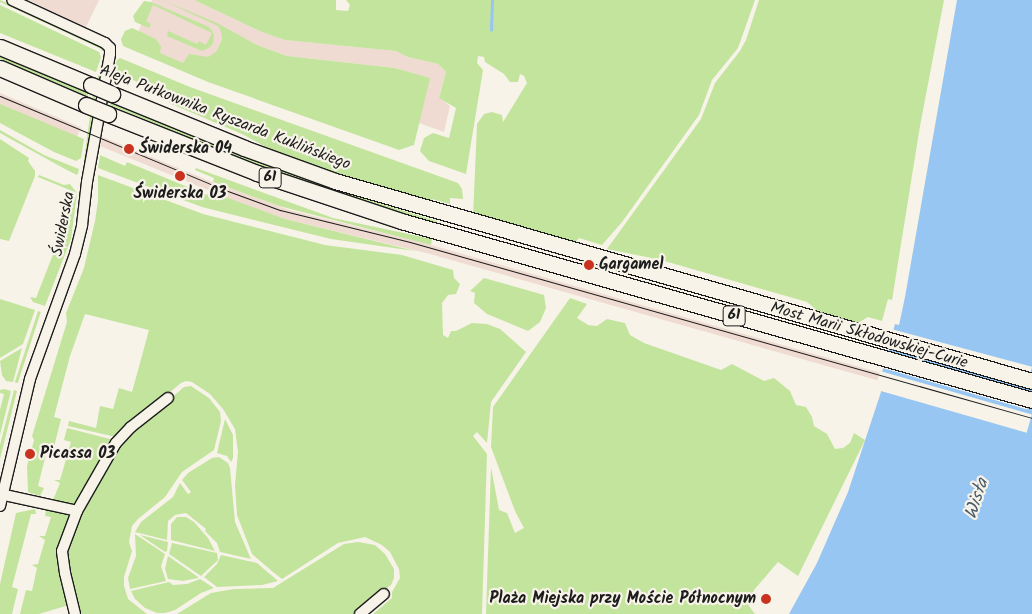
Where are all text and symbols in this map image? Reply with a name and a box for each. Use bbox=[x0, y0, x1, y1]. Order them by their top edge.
street label: Aleja Pułkownika Ryszarda Kuklińskiego bbox=[97, 61, 353, 175]
place label: Świderska 04 bbox=[139, 139, 232, 159]
marker: Świderska 04 bbox=[123, 143, 135, 155]
road number: 61 bbox=[258, 166, 282, 190]
marker: Świderska 03 bbox=[174, 170, 186, 182]
place label: Świderska 03 bbox=[133, 184, 227, 204]
street label: Świderska bbox=[48, 190, 80, 258]
place label: Gargamel bbox=[599, 255, 664, 275]
marker: Gargamel bbox=[583, 259, 595, 271]
street label: Most Marii Skłodowskiej-Curie bbox=[768, 299, 970, 373]
road number: 61 bbox=[722, 304, 746, 328]
place label: Picassa 03 bbox=[40, 444, 115, 464]
marker: Picassa 03 bbox=[24, 448, 36, 460]
water label: Wisła bbox=[961, 476, 995, 522]
place label: Plaża Miejska przy Moście Północnym bbox=[489, 589, 756, 609]
marker: Plaża Miejska przy Moście Północnym bbox=[760, 593, 772, 605]

